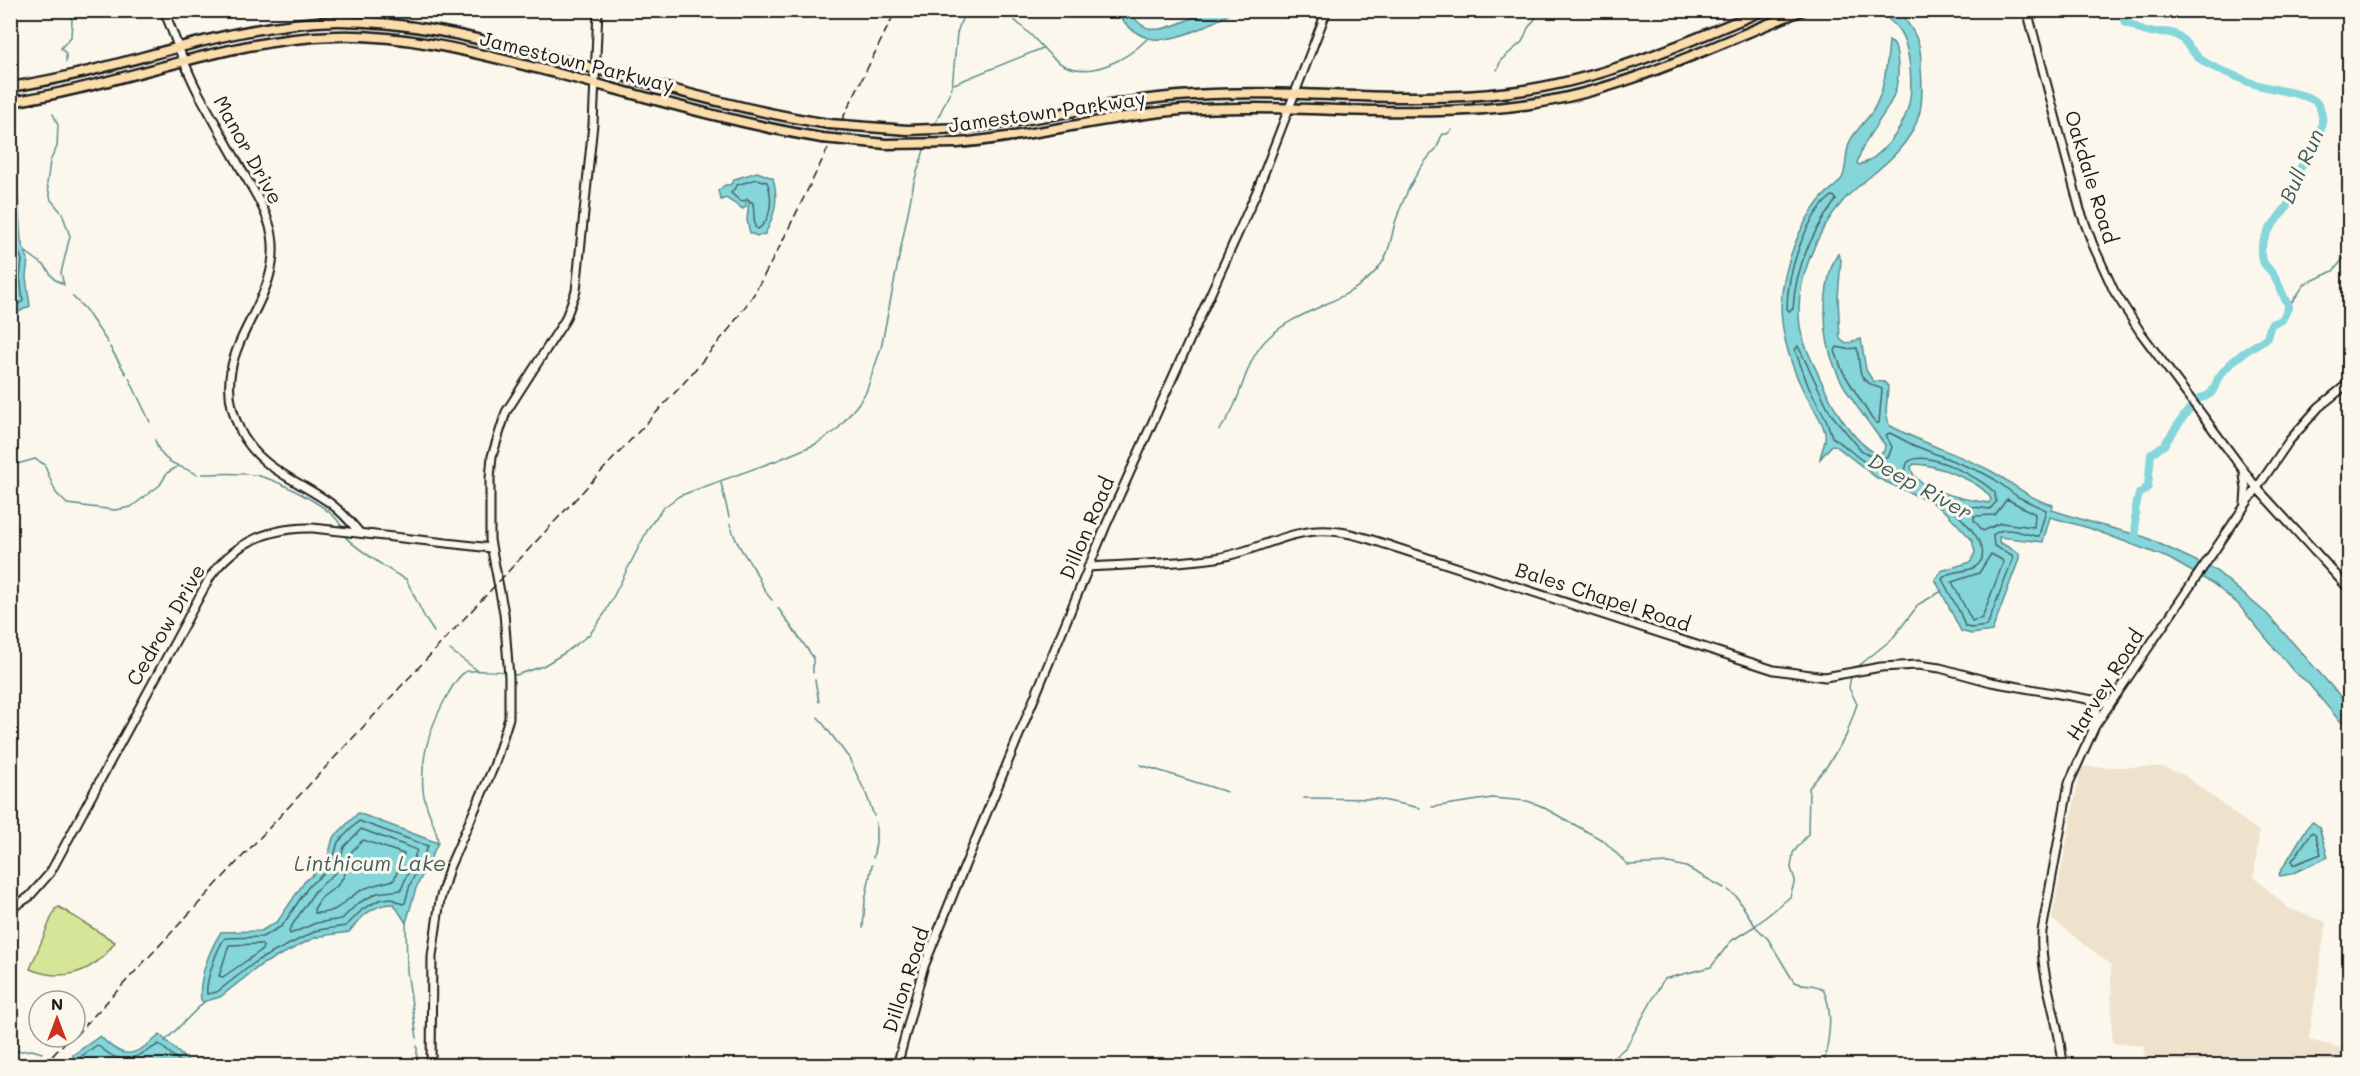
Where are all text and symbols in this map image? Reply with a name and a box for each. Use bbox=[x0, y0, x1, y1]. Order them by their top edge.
street label: Jamestown Parkway bbox=[478, 24, 677, 98]
street label: Jamestown Parkway bbox=[947, 84, 1147, 138]
street label: Manor Drive bbox=[208, 90, 289, 209]
street label: Oakdale Road bbox=[2059, 107, 2125, 246]
water label: Bull Run bbox=[2272, 124, 2329, 207]
water label: Deep River bbox=[1864, 446, 1977, 525]
street label: Dillon Road bbox=[1053, 472, 1119, 583]
street label: Bales Chapel Road bbox=[1513, 556, 1694, 637]
street label: Cedrow Drive bbox=[120, 559, 210, 690]
street label: Harvey Road bbox=[2060, 624, 2149, 745]
water label: Linthicum Lake bbox=[294, 849, 446, 876]
street label: Dillon Road bbox=[876, 924, 934, 1036]
north arrow bbox=[27, 989, 87, 1049]
text: N bbox=[51, 993, 63, 1014]

